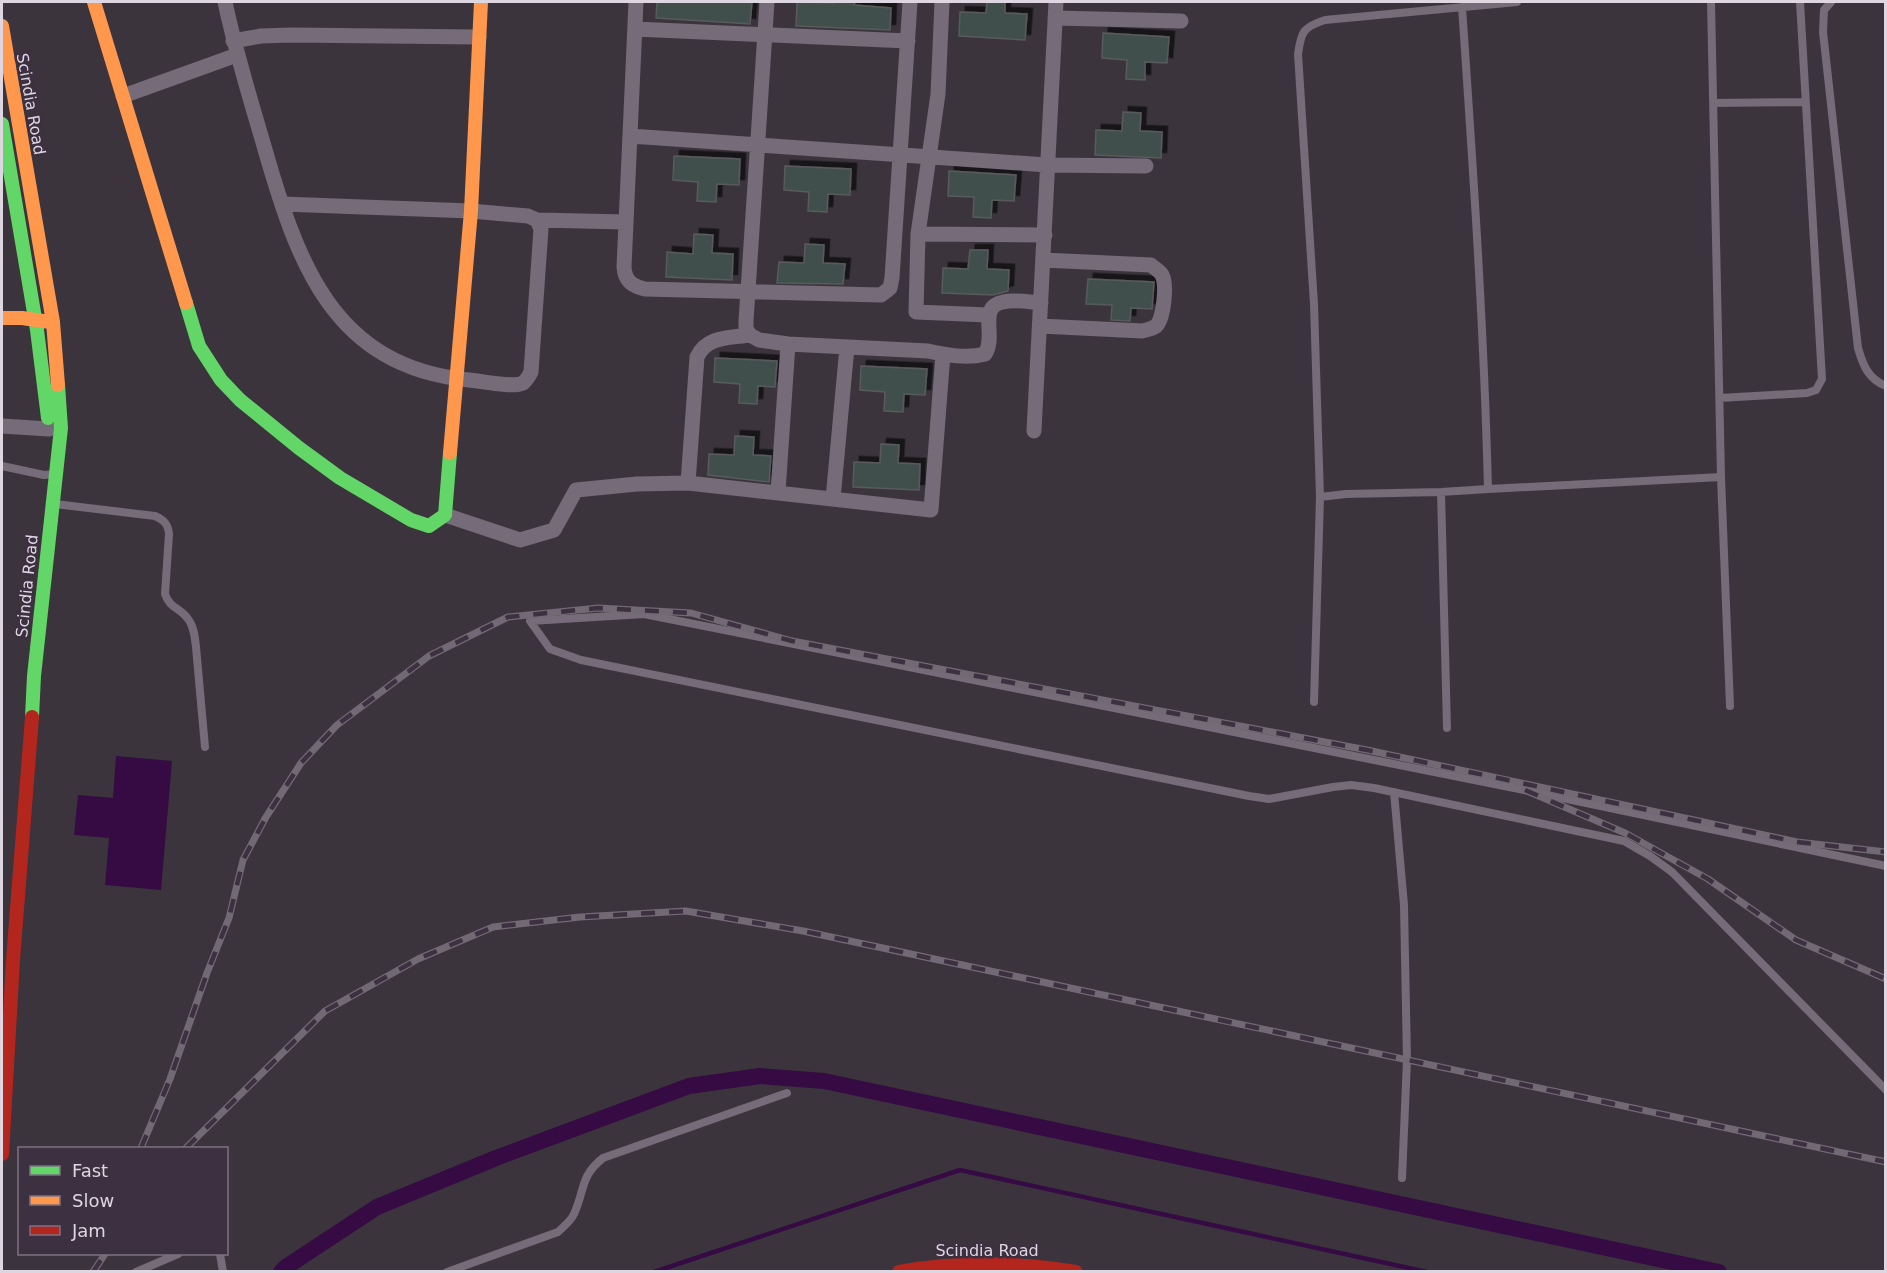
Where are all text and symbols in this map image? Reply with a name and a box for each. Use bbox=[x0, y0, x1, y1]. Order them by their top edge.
street label: Scindia Road bbox=[13, 52, 49, 156]
street label: Scindia Road bbox=[12, 534, 42, 638]
legend bbox=[18, 1147, 228, 1255]
text: Fast bbox=[72, 1160, 108, 1181]
text: Slow bbox=[72, 1190, 114, 1211]
text: Jam bbox=[71, 1220, 106, 1241]
street label: Scindia Road bbox=[935, 1241, 1039, 1260]

